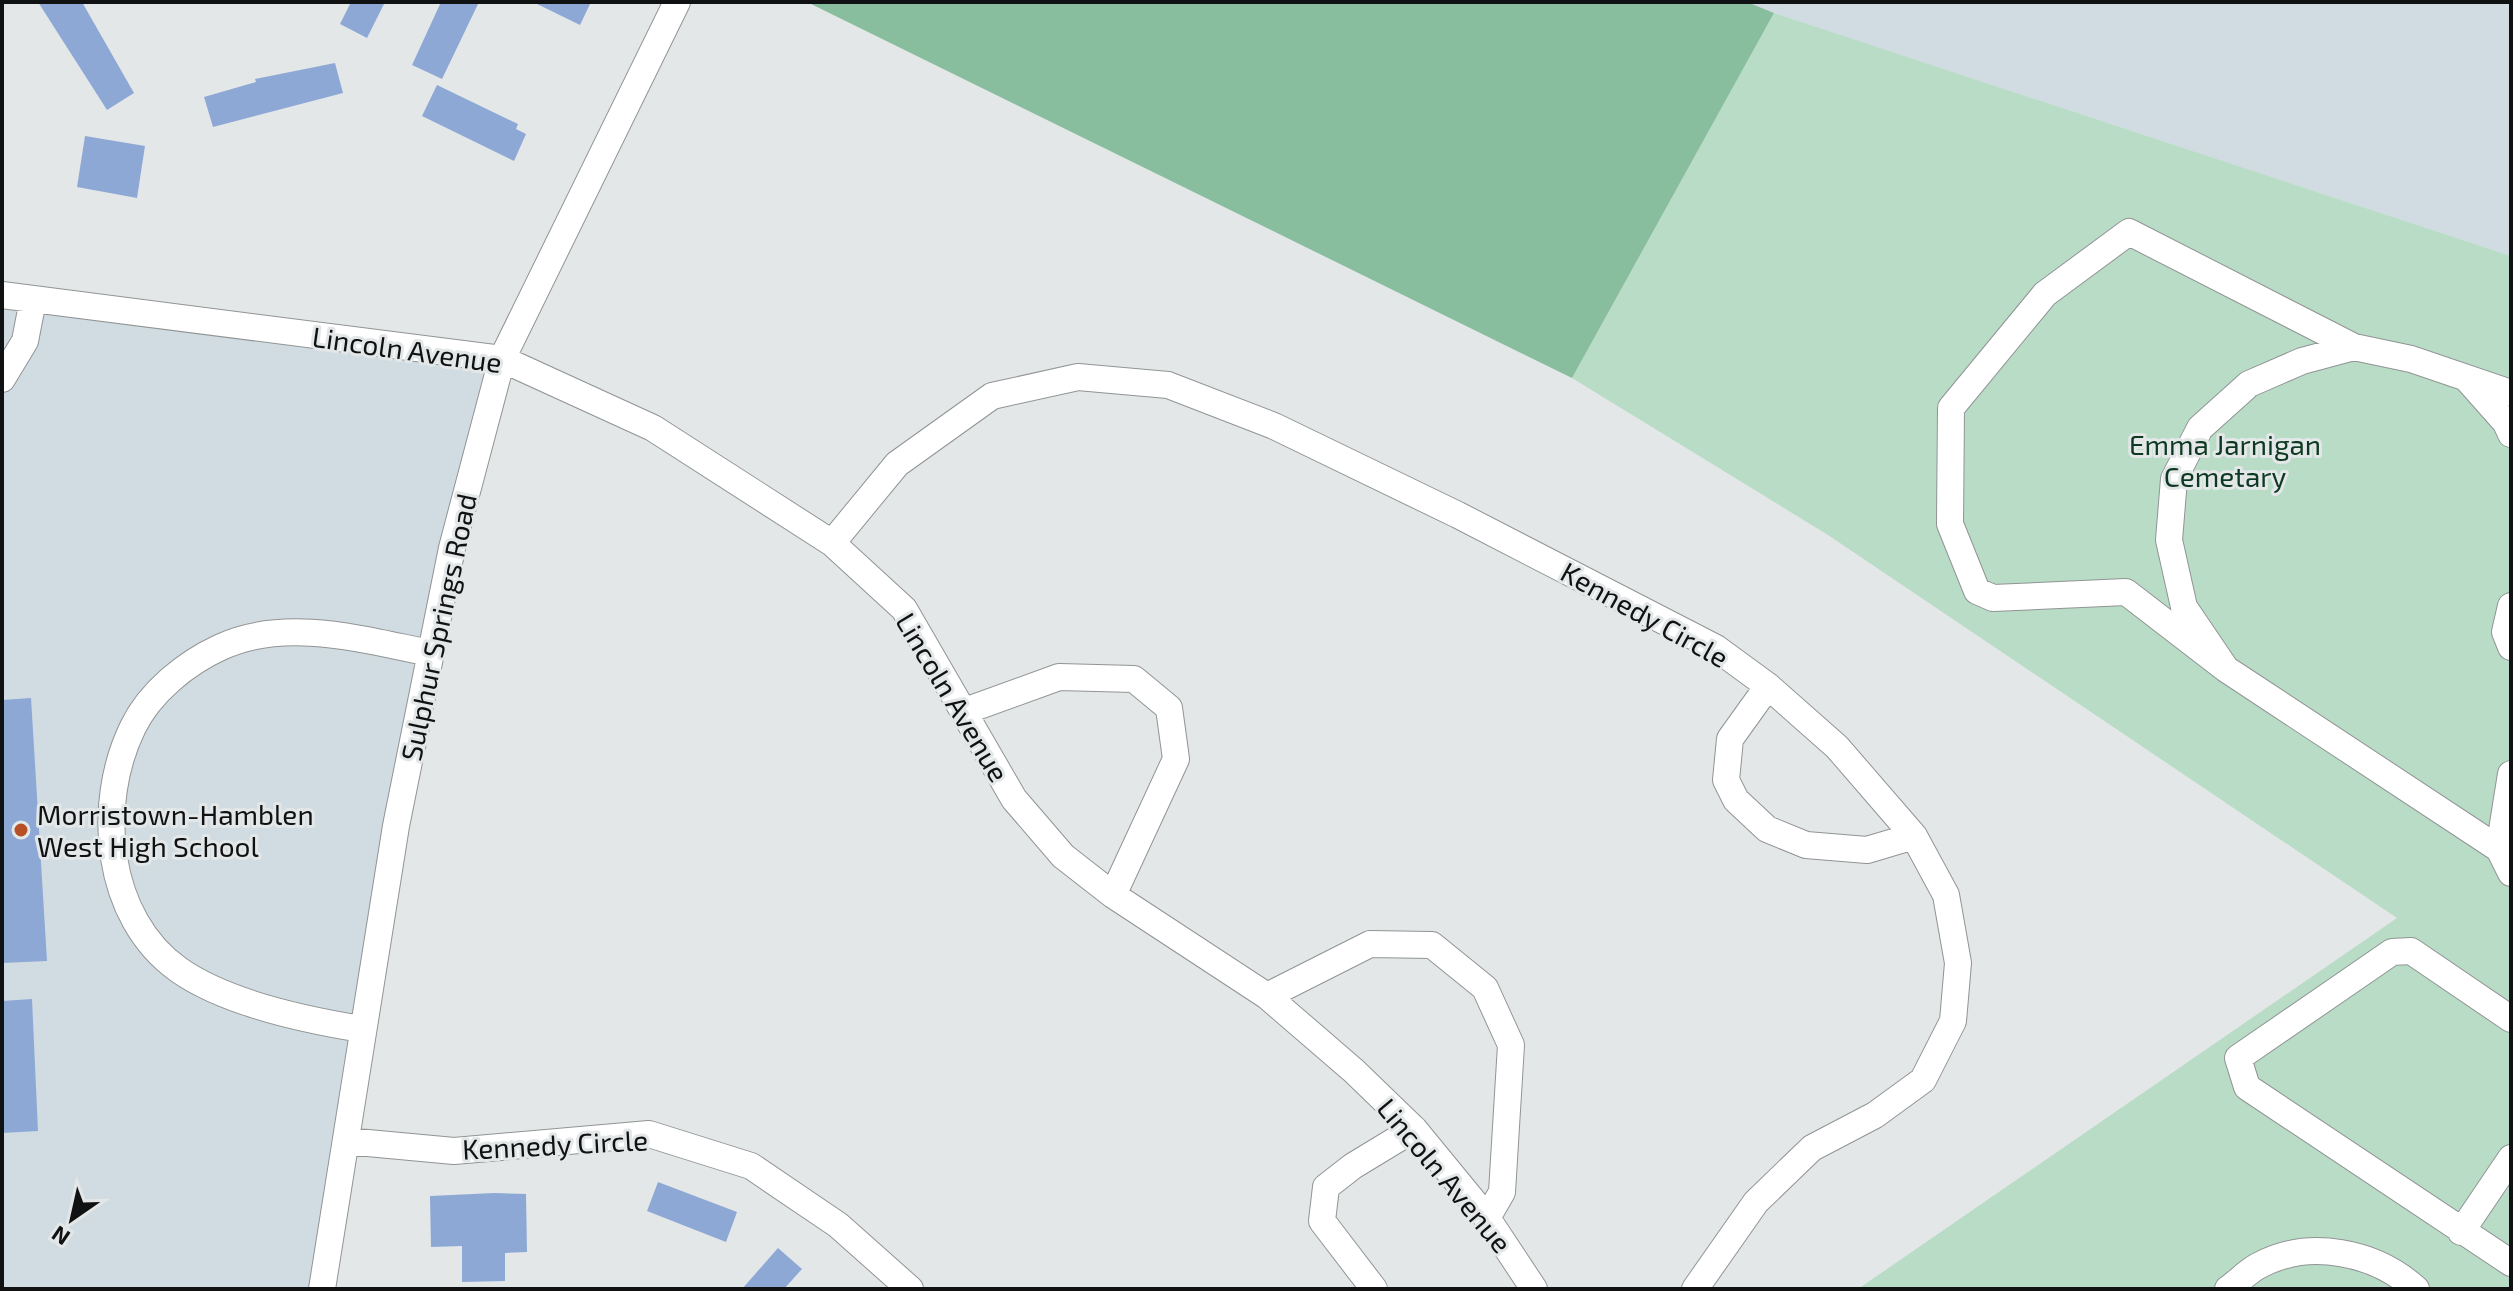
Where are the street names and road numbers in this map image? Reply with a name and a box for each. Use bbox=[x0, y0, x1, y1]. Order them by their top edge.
street label: Lincoln Avenue bbox=[310, 319, 504, 379]
street label: Sulphur Springs Road bbox=[393, 490, 483, 764]
street label: Kennedy Circle bbox=[1555, 554, 1735, 674]
street label: Lincoln Avenue bbox=[889, 606, 1017, 788]
street label: Lincoln Avenue bbox=[1371, 1091, 1519, 1259]
street label: Kennedy Circle bbox=[461, 1122, 649, 1166]

